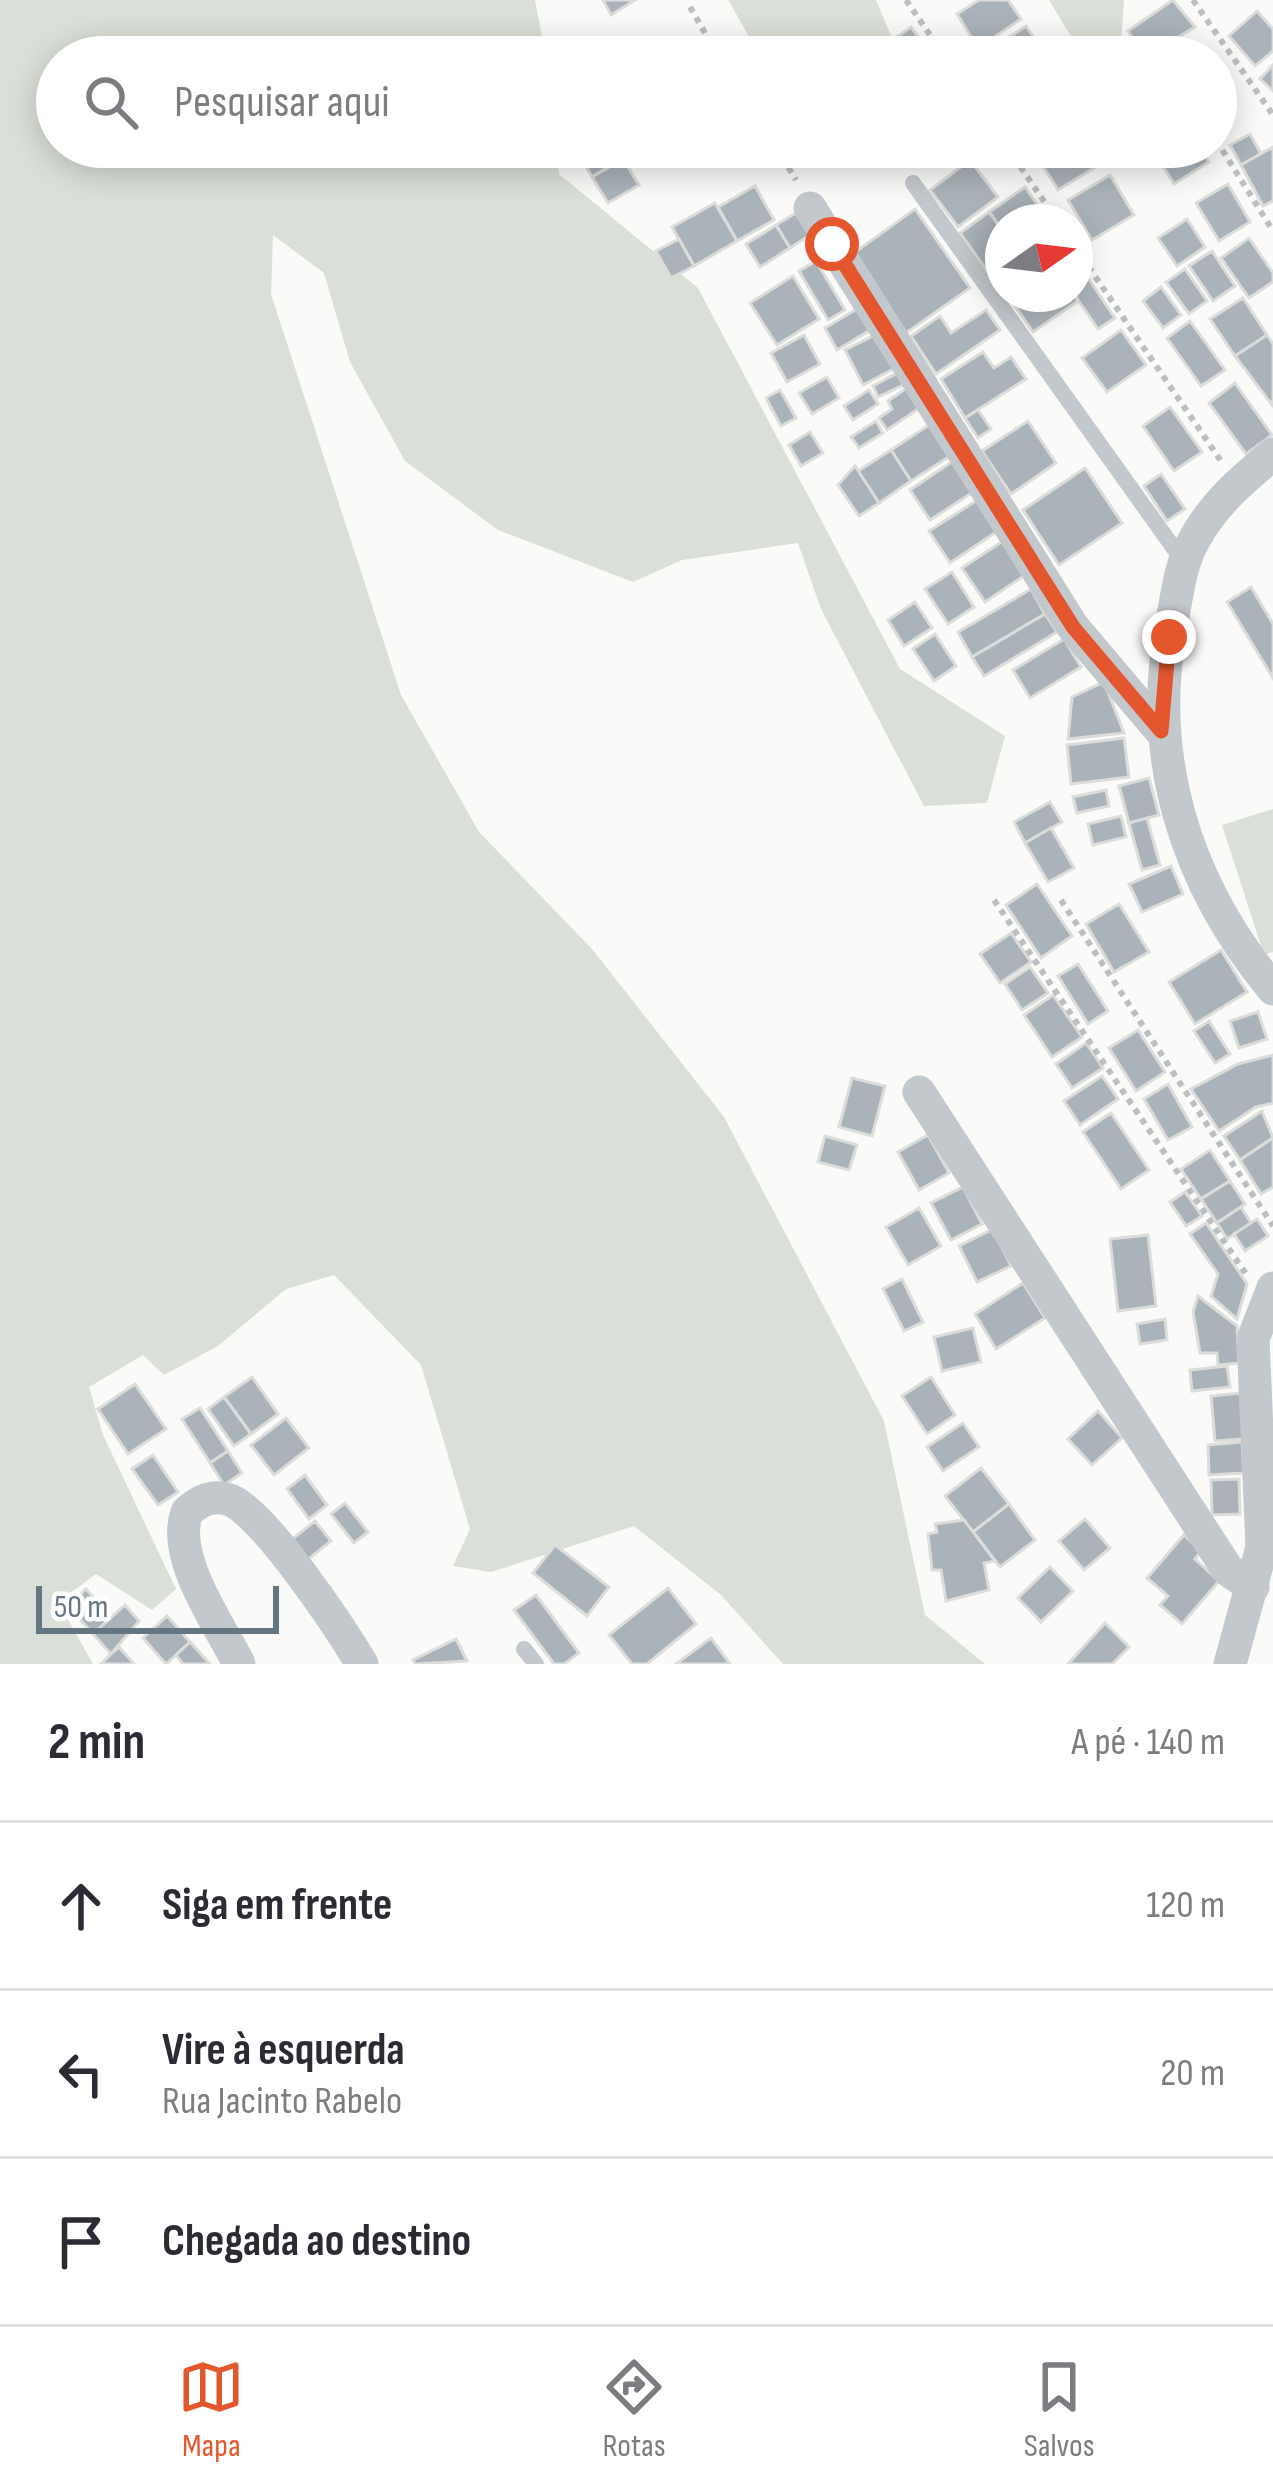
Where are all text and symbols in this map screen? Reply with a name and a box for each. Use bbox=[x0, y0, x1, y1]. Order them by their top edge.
search box bbox=[36, 36, 1237, 168]
icon: search bbox=[78, 69, 144, 135]
text: Pesquisar aqui bbox=[174, 75, 390, 130]
north arrow bbox=[985, 204, 1093, 312]
route start bbox=[805, 217, 859, 271]
route end bbox=[1142, 610, 1196, 664]
scale bar bbox=[36, 1580, 279, 1633]
text: 50 m bbox=[54, 1587, 108, 1627]
text: 2 min bbox=[48, 1712, 145, 1773]
text: A pé · 140 m bbox=[1072, 1719, 1225, 1766]
icon: ahead bbox=[48, 1873, 114, 1939]
text: Siga em frente bbox=[162, 1878, 392, 1933]
text: 120 m bbox=[1146, 1882, 1225, 1929]
text: Vire à esquerda bbox=[162, 2023, 405, 2078]
icon: left bbox=[48, 2041, 114, 2107]
text: 20 m bbox=[1160, 2050, 1225, 2097]
text: Rua Jacinto Rabelo bbox=[162, 2078, 402, 2125]
icon: arrive bbox=[48, 2209, 114, 2275]
text: Chegada ao destino bbox=[162, 2214, 471, 2269]
tab: Mapa bbox=[178, 2354, 244, 2466]
tab: Rotas bbox=[601, 2354, 667, 2466]
tab: Salvos bbox=[1024, 2354, 1095, 2466]

